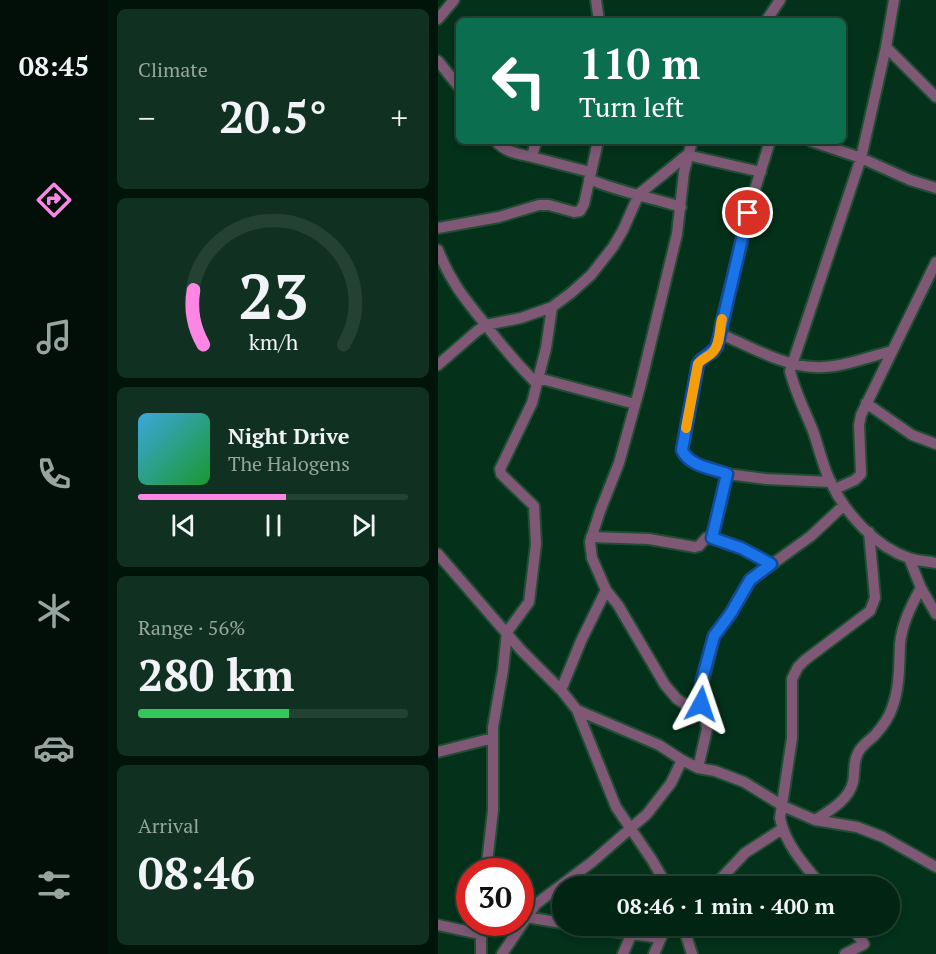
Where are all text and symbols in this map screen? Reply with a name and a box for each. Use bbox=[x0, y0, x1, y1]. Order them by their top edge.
text: 110 m bbox=[579, 35, 700, 91]
icon: left bbox=[480, 42, 558, 120]
text: 08:45 bbox=[19, 48, 89, 84]
text: Climate bbox=[138, 56, 208, 83]
text: 20.5° bbox=[219, 86, 327, 146]
text: Turn left bbox=[579, 89, 684, 125]
text: − bbox=[138, 96, 156, 139]
text: + bbox=[390, 96, 408, 139]
icon: directions bbox=[33, 179, 75, 221]
pin bbox=[722, 187, 773, 238]
icon: arrive bbox=[731, 196, 764, 229]
text: 23 bbox=[238, 254, 308, 337]
icon: music bbox=[33, 316, 75, 358]
text: km/h bbox=[248, 328, 298, 356]
text: Night Drive bbox=[228, 421, 350, 450]
text: The Halogens bbox=[228, 450, 350, 477]
icon: phone bbox=[33, 453, 75, 495]
icon: previous bbox=[167, 509, 200, 542]
icon: pause bbox=[257, 509, 290, 542]
icon: next bbox=[347, 509, 380, 542]
icon: climate bbox=[33, 590, 75, 632]
text: Range · 56% bbox=[138, 614, 245, 641]
text: 280 km bbox=[138, 644, 294, 704]
position arrow bbox=[669, 672, 733, 736]
icon: car bbox=[33, 727, 75, 769]
text: Arrival bbox=[138, 812, 199, 839]
text: 08:46 bbox=[138, 842, 255, 902]
speed limit sign: 30 bbox=[456, 858, 534, 936]
icon: filters bbox=[33, 864, 75, 906]
text: 08:46 · 1 min · 400 m bbox=[617, 891, 835, 920]

